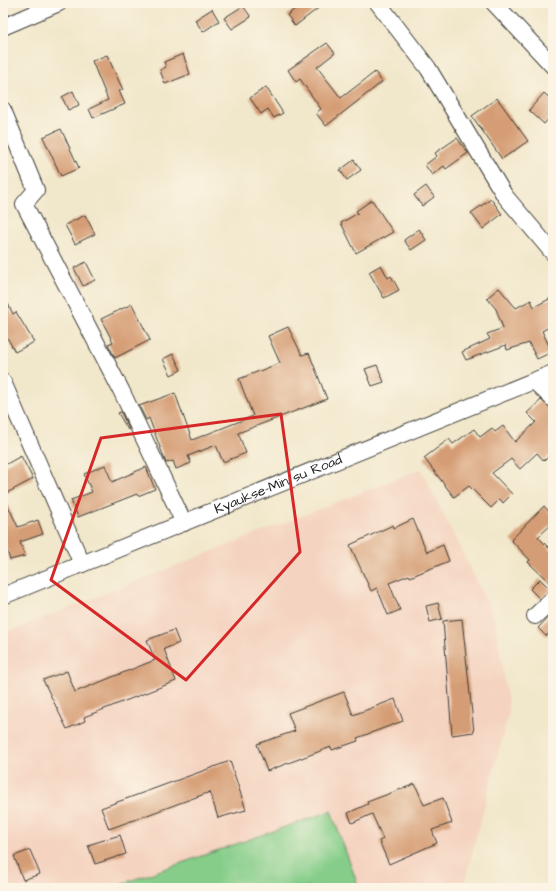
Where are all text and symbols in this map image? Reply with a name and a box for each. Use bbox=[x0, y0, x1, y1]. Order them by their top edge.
street label: Kyaukse-Min su Road bbox=[211, 450, 345, 519]

